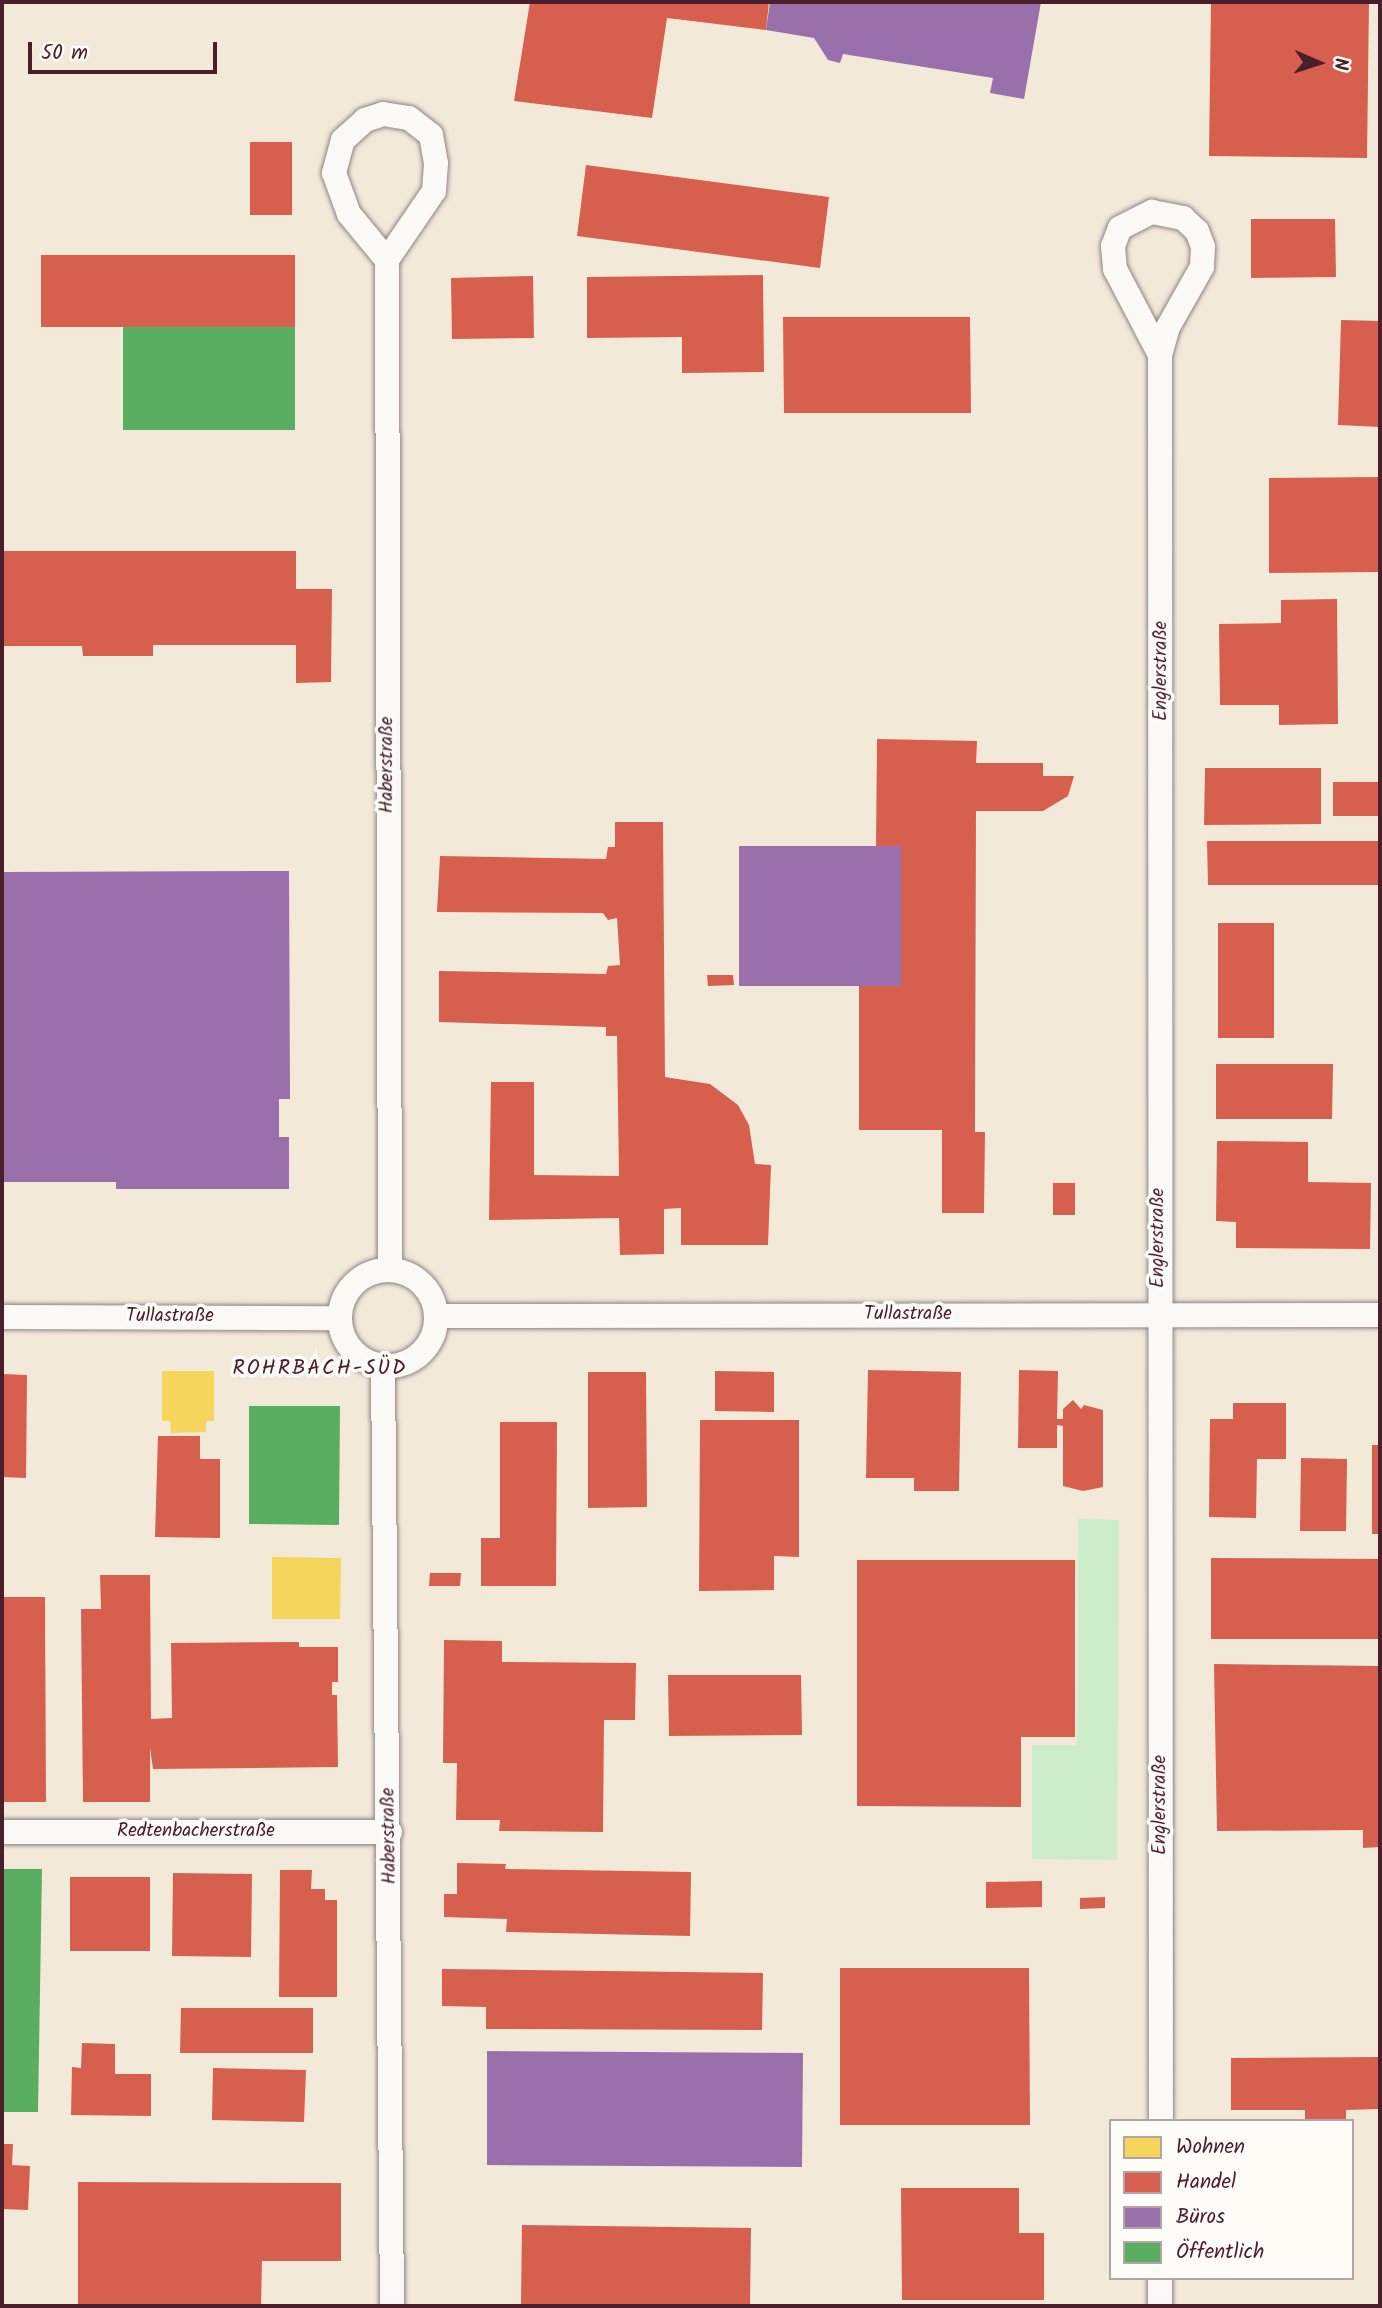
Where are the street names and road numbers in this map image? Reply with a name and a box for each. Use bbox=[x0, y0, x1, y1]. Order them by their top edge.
street label: Englerstraße bbox=[1151, 621, 1173, 721]
street label: Haberstraße bbox=[377, 717, 399, 813]
street label: Englerstraße bbox=[1148, 1188, 1170, 1288]
street label: Tullastraße bbox=[864, 1304, 952, 1326]
street label: Tullastraße bbox=[126, 1306, 214, 1328]
street label: Englerstraße bbox=[1150, 1755, 1172, 1855]
street label: Haberstraße bbox=[378, 1787, 402, 1885]
street label: Redtenbacherstraße bbox=[117, 1821, 275, 1843]

